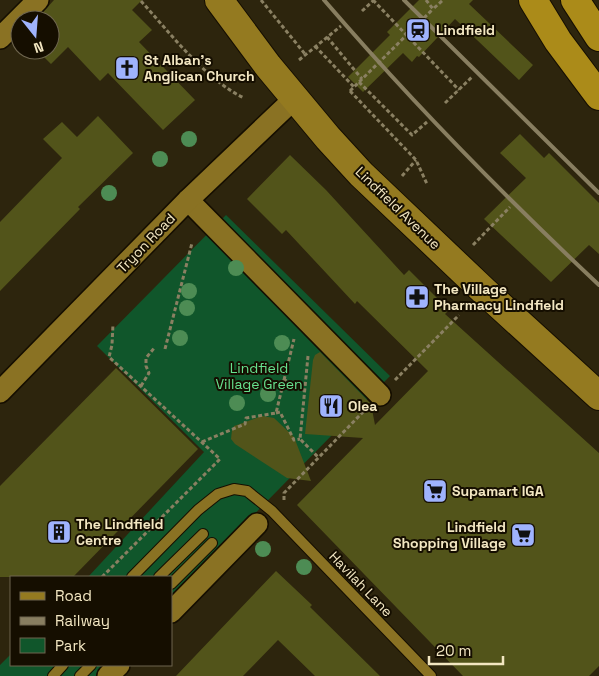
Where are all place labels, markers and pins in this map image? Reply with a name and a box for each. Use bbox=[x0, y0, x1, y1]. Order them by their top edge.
station icon: Lindfield bbox=[405, 17, 431, 43]
place label: Lindfield bbox=[436, 21, 495, 39]
place label: St Alban's Anglican Church bbox=[144, 51, 255, 85]
church icon: St Alban's Anglican Church bbox=[114, 55, 140, 81]
place label: The Village Pharmacy Lindfield bbox=[434, 280, 564, 314]
pharmacy icon: The Village Pharmacy Lindfield bbox=[404, 284, 430, 310]
restaurant icon: Olea bbox=[318, 393, 344, 419]
place label: Olea bbox=[348, 397, 377, 415]
supermarket icon: Supamart IGA bbox=[422, 478, 448, 504]
place label: Supamart IGA bbox=[452, 482, 544, 500]
place label: The Lindfield Centre bbox=[76, 515, 164, 549]
place label: Lindfield Shopping Village bbox=[393, 518, 506, 552]
building icon: The Lindfield Centre bbox=[46, 519, 72, 545]
supermarket icon: Lindfield Shopping Village bbox=[510, 522, 536, 548]

